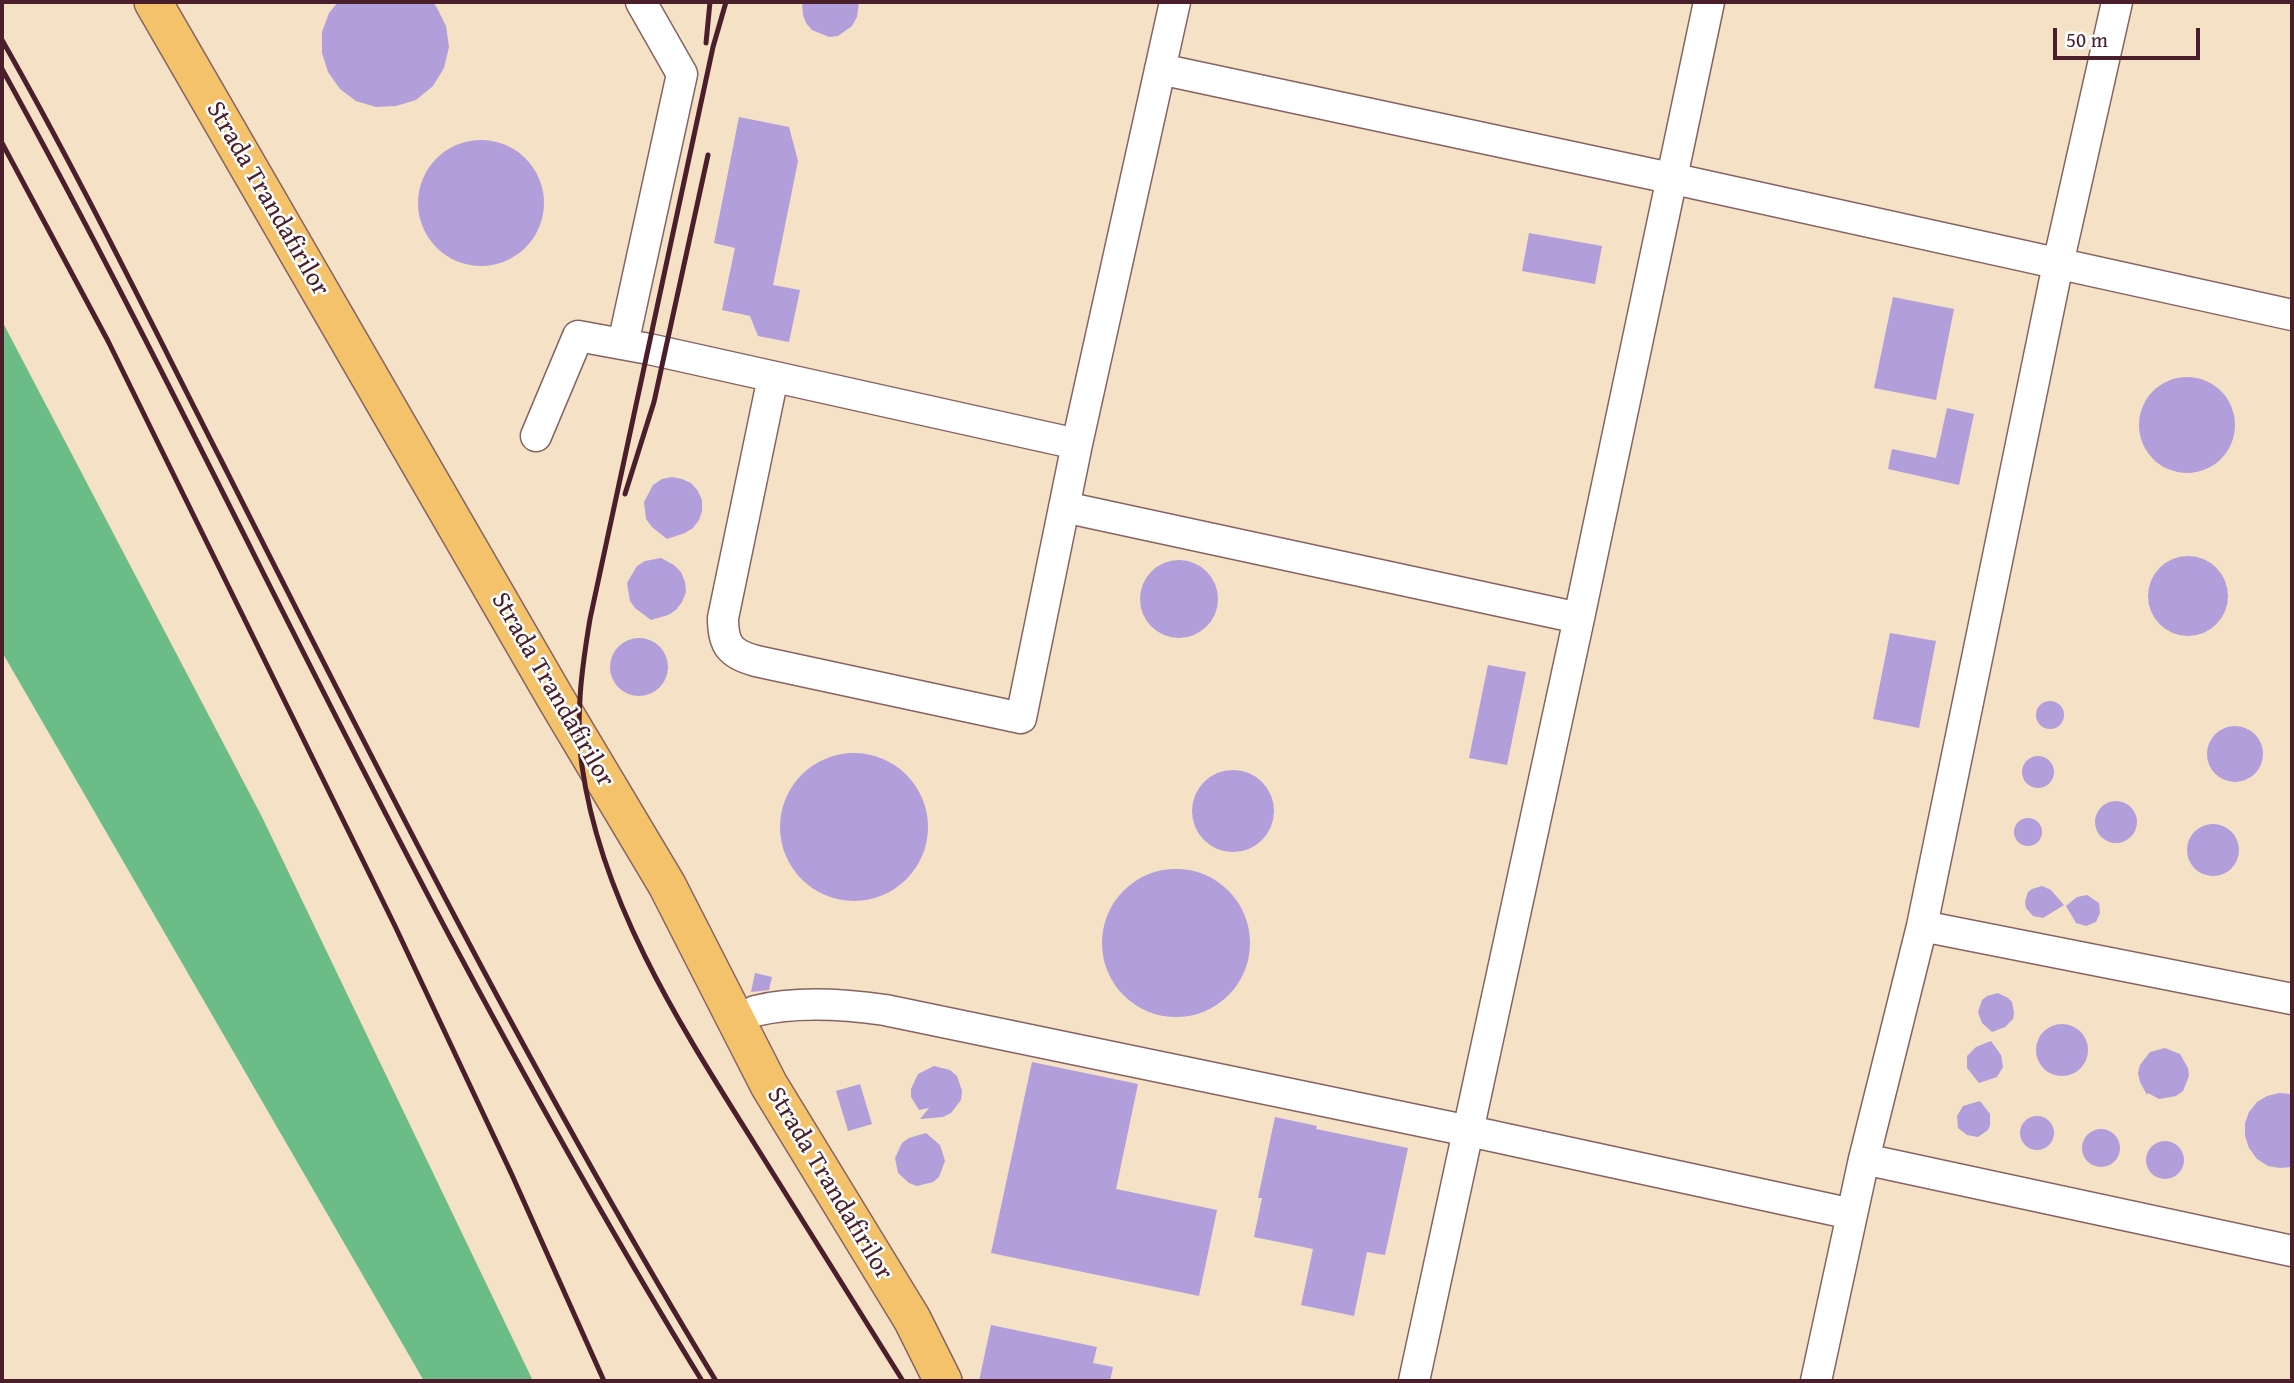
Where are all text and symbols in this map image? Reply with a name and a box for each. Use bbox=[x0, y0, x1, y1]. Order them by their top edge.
scale bar bbox=[2056, 14, 2203, 58]
text: 50 m bbox=[2066, 24, 2108, 55]
street label: Strada Trandafirilor bbox=[199, 96, 335, 302]
street label: Strada Trandafirilor bbox=[484, 587, 620, 793]
street label: Strada Trandafirilor bbox=[759, 1082, 899, 1286]

